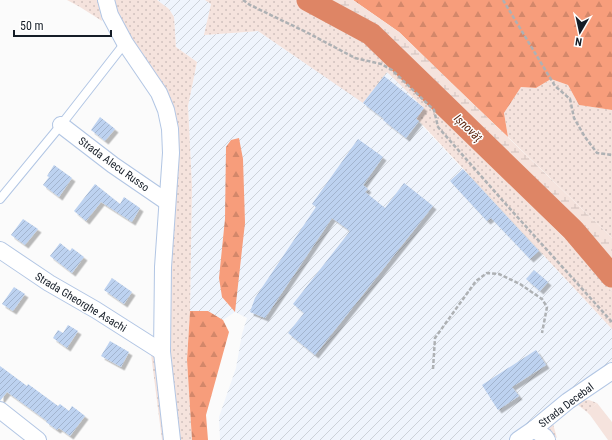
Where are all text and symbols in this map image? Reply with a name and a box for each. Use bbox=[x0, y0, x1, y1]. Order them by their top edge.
scale bar bbox=[14, 12, 111, 38]
north arrow bbox=[560, 12, 600, 52]
text: 50 m bbox=[20, 19, 44, 33]
text: N bbox=[574, 34, 583, 48]
water label: Ișnovăț bbox=[450, 111, 485, 146]
street label: Strada Alecu Russo bbox=[76, 134, 152, 195]
street label: Strada Gheorghe Asachi bbox=[33, 270, 129, 335]
street label: Strada Decebal bbox=[536, 380, 596, 430]

